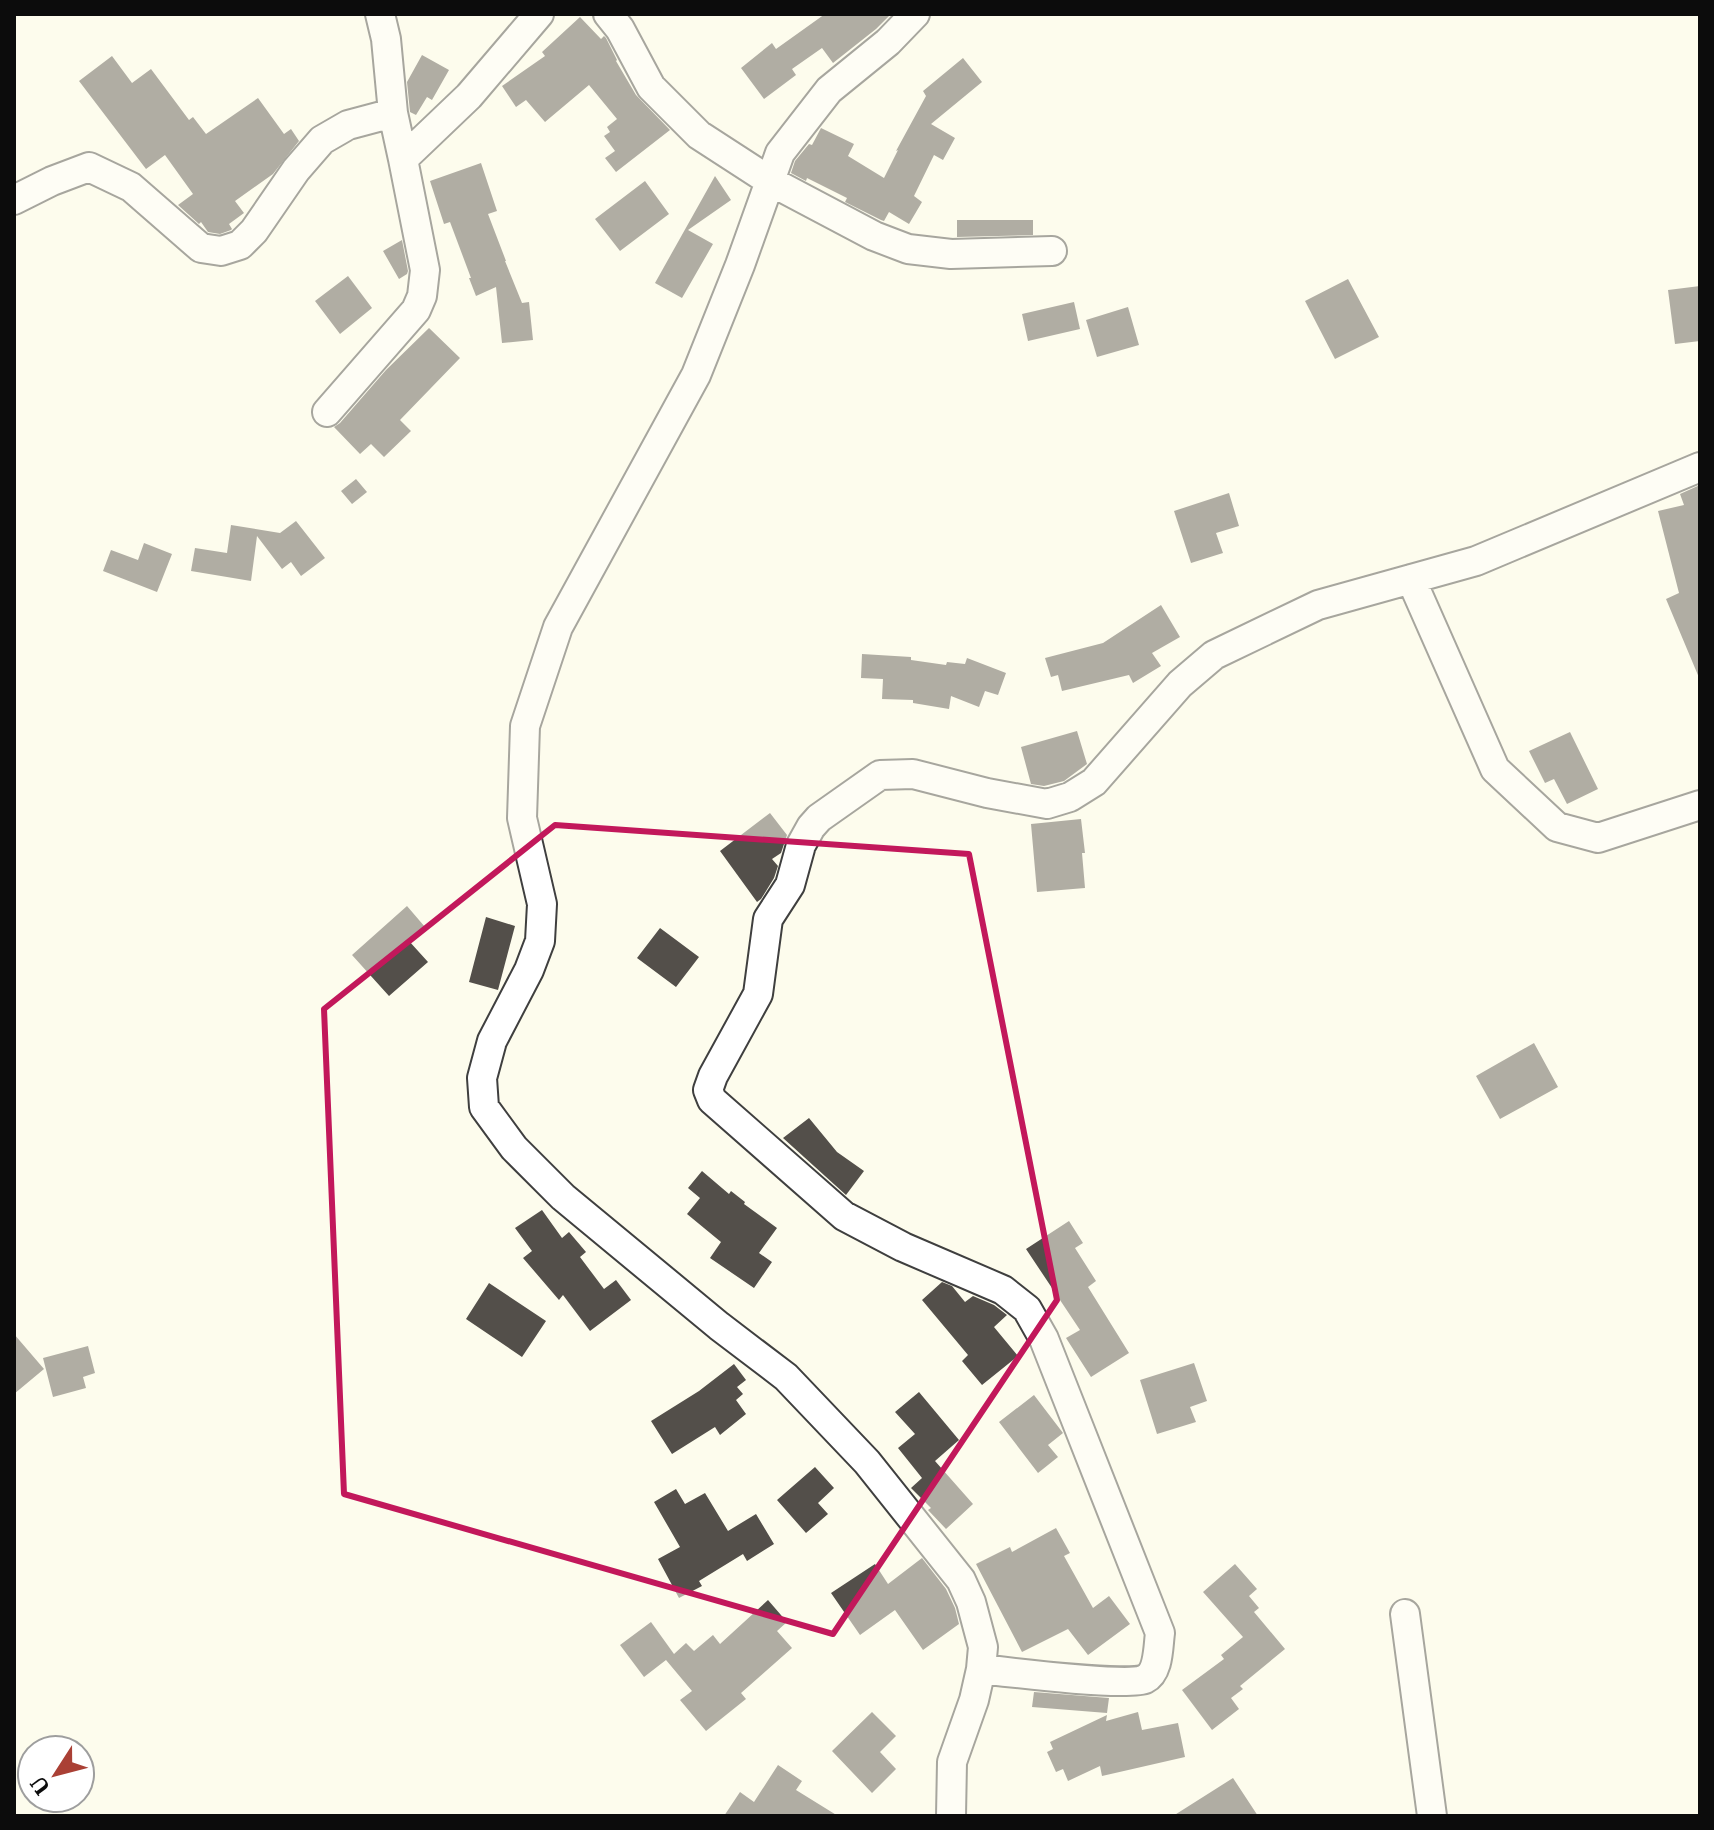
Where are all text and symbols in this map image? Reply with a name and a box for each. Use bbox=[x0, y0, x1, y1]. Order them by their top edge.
north arrow bbox=[16, 1734, 96, 1814]
text: U bbox=[23, 1771, 56, 1801]

